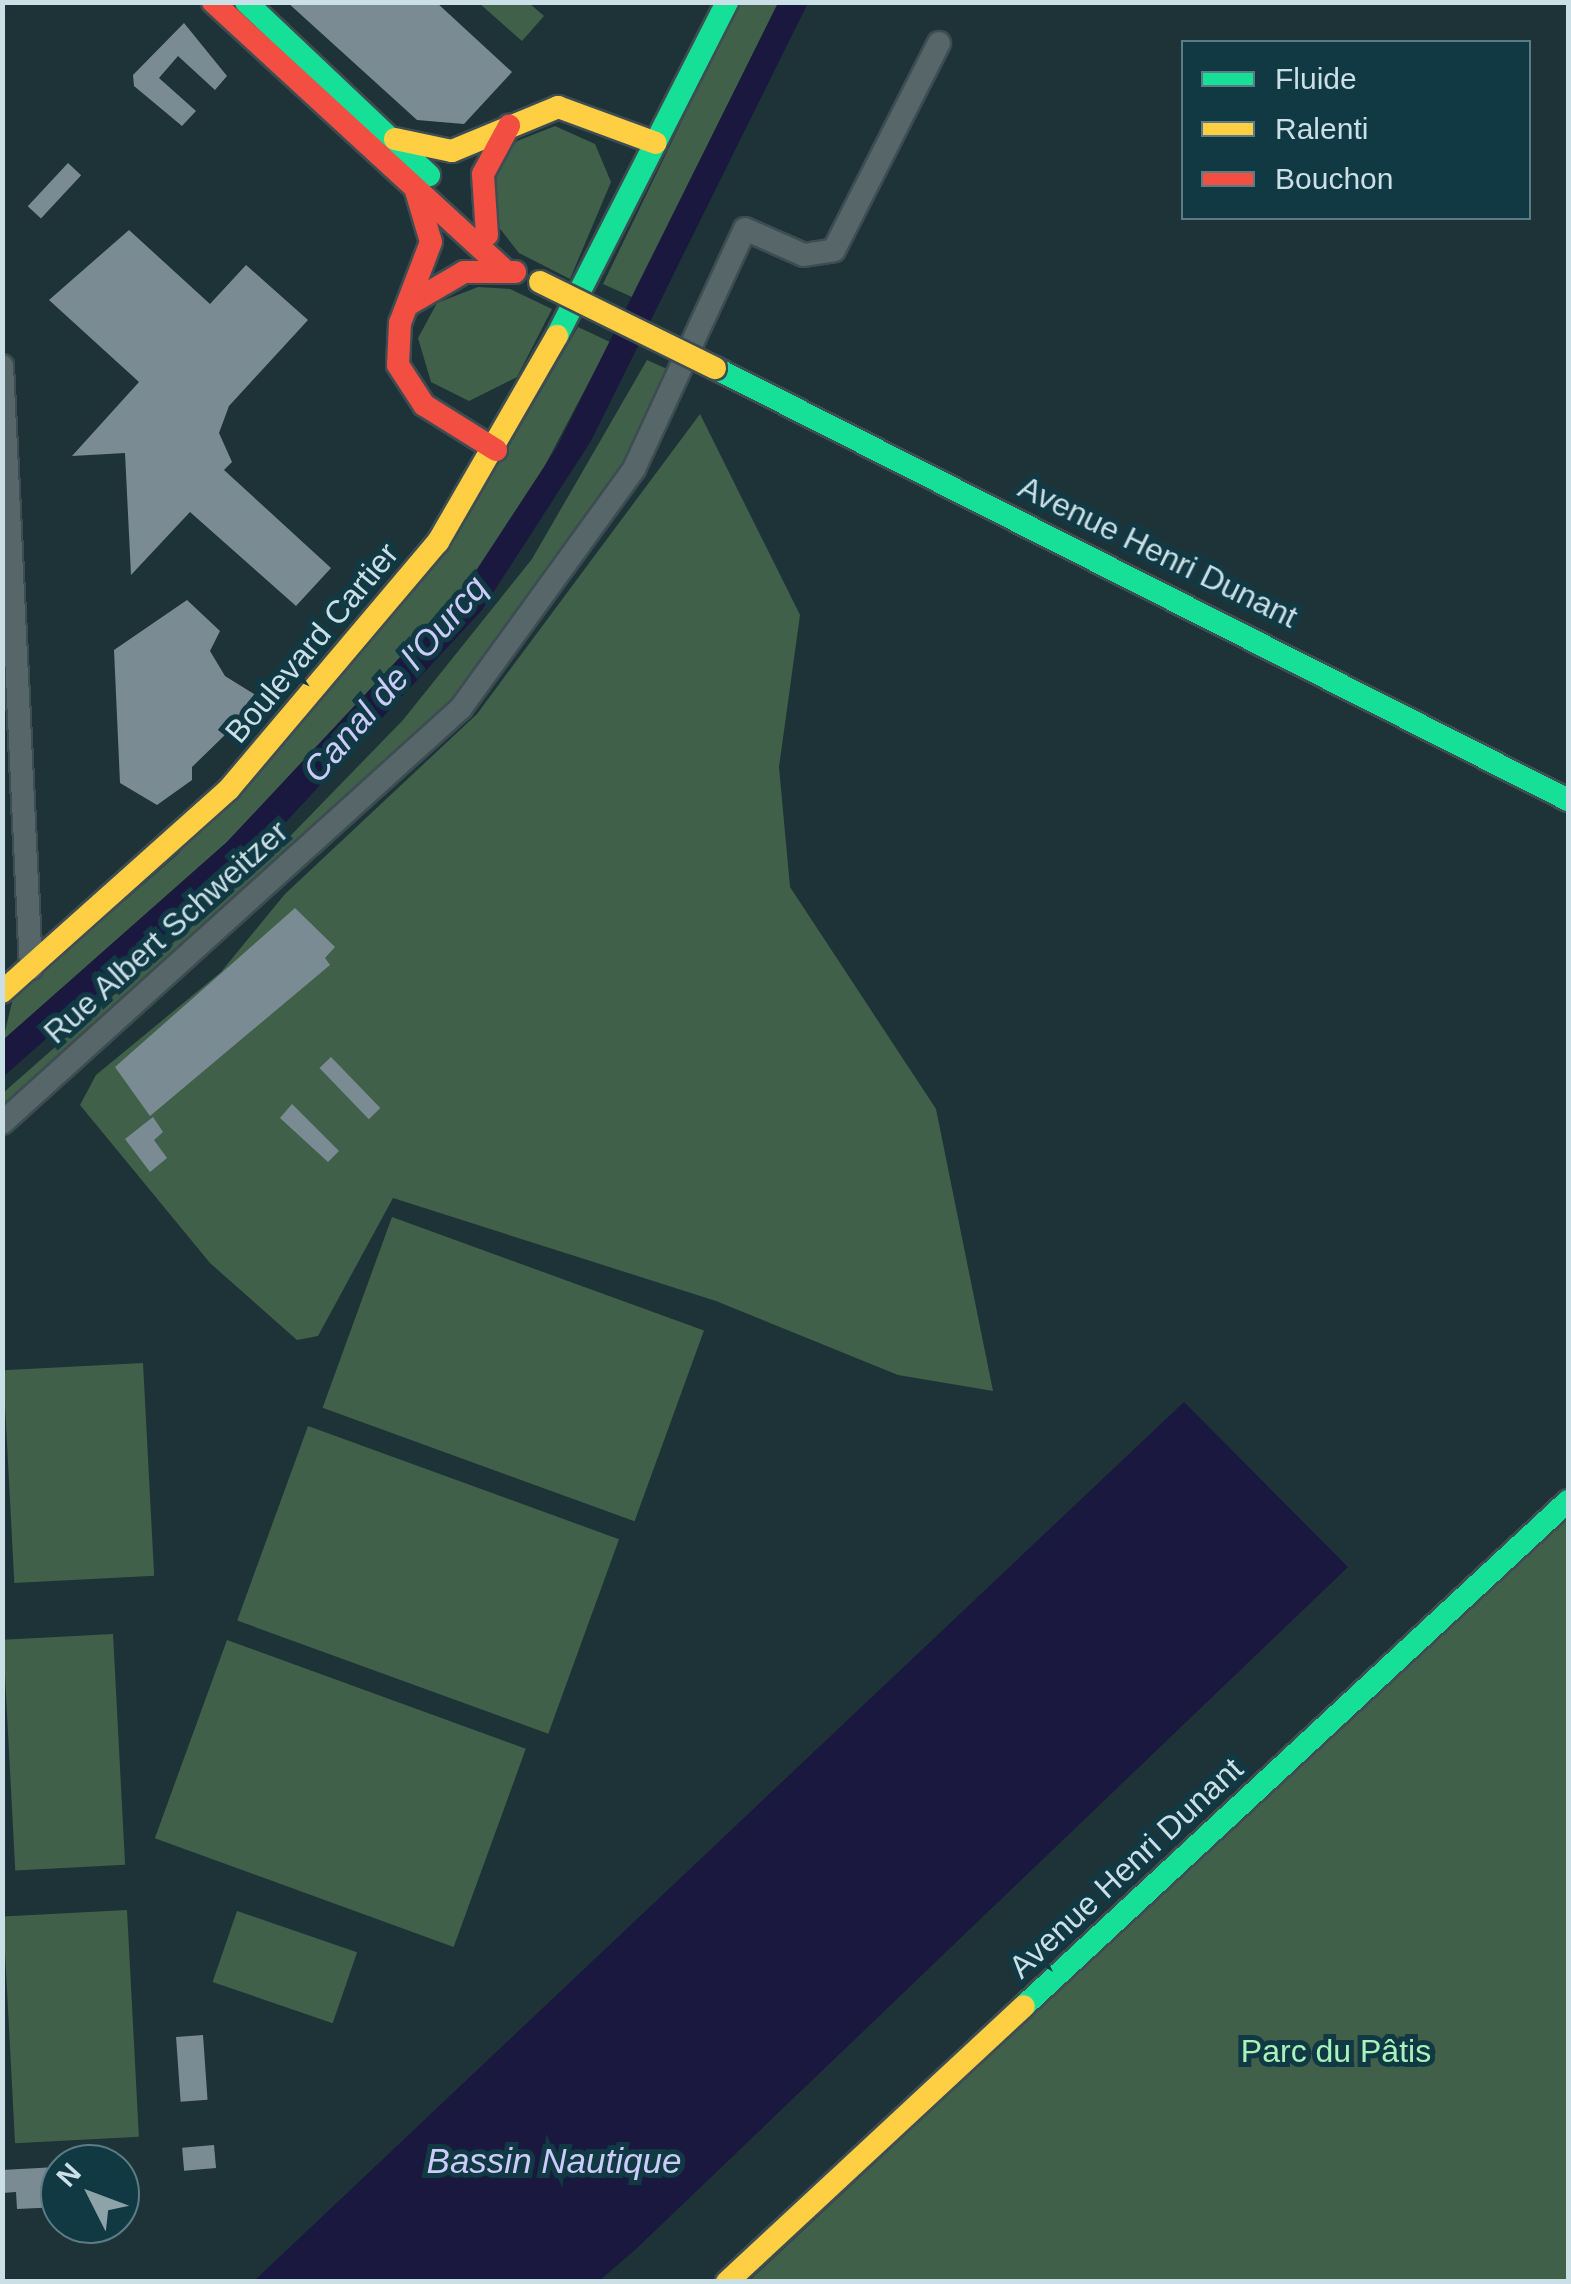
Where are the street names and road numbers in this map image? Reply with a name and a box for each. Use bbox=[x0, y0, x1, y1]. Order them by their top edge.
street label: Avenue Henri Dunant bbox=[1012, 468, 1304, 636]
street label: Boulevard Cartier bbox=[217, 535, 407, 751]
street label: Rue Albert Schweitzer bbox=[36, 812, 296, 1052]
street label: Avenue Henri Dunant bbox=[1001, 1750, 1251, 1986]

